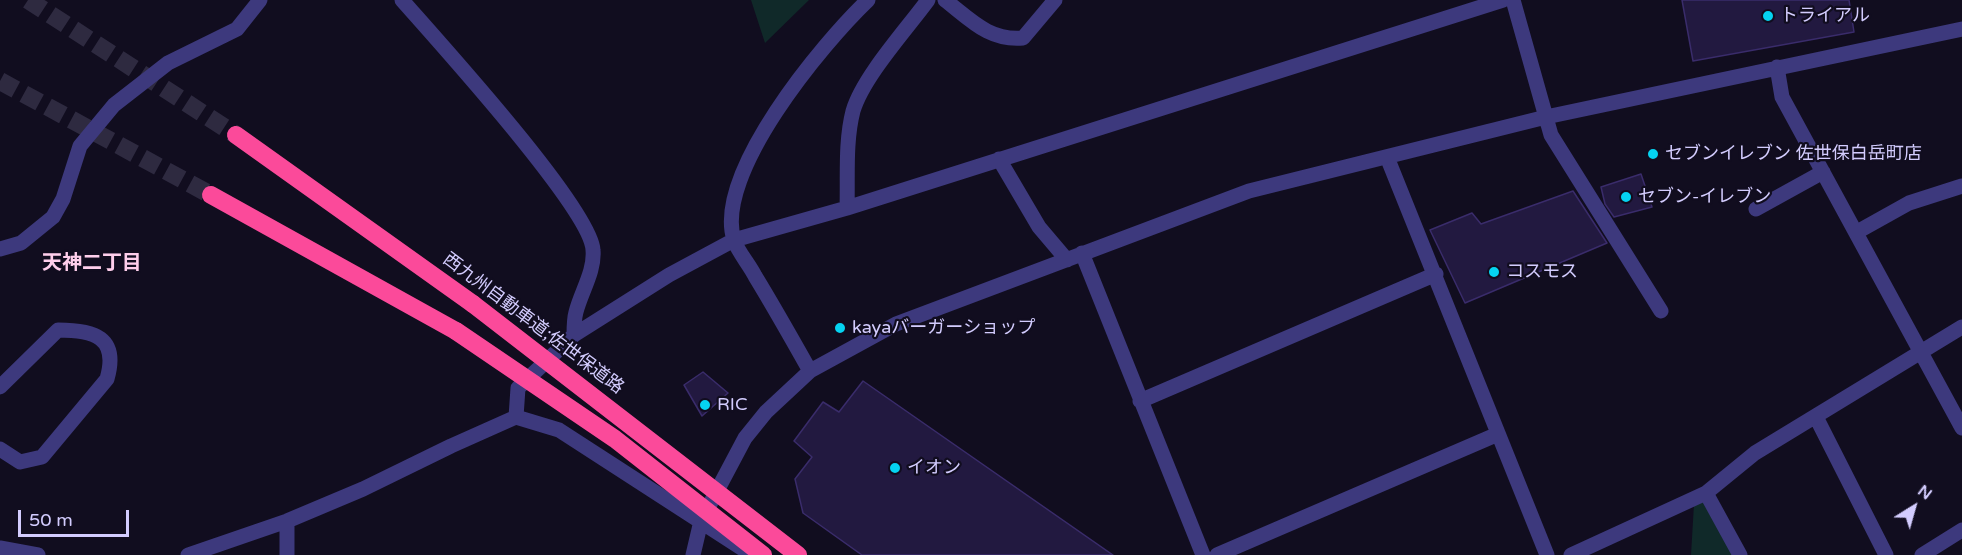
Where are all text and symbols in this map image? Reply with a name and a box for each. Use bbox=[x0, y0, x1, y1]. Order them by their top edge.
place label: トライアル bbox=[1780, 5, 1870, 27]
marker: トライアル bbox=[1761, 9, 1775, 23]
place label: セブンイレブン 佐世保白岳町店 bbox=[1665, 143, 1922, 165]
marker: セブンイレブン 佐世保白岳町店 bbox=[1646, 147, 1660, 161]
place label: セブン-イレブン bbox=[1638, 186, 1771, 208]
marker: セブン-イレブン bbox=[1619, 190, 1633, 204]
street label: 西九州自動車道;佐世保道路 bbox=[438, 249, 628, 399]
district label: 天神二丁目 bbox=[42, 252, 142, 276]
place label: コスモス bbox=[1506, 261, 1578, 283]
marker: コスモス bbox=[1487, 265, 1501, 279]
place label: kayaバーガーショップ bbox=[852, 317, 1035, 339]
marker: kayaバーガーショップ bbox=[833, 321, 847, 335]
place label: RIC bbox=[717, 394, 747, 416]
marker: RIC bbox=[698, 398, 712, 412]
place label: イオン bbox=[907, 457, 961, 479]
marker: イオン bbox=[888, 461, 902, 475]
north arrow bbox=[1884, 477, 1944, 537]
text: N bbox=[1914, 481, 1936, 504]
scale bar bbox=[21, 498, 132, 536]
text: 50 m bbox=[29, 509, 73, 531]

